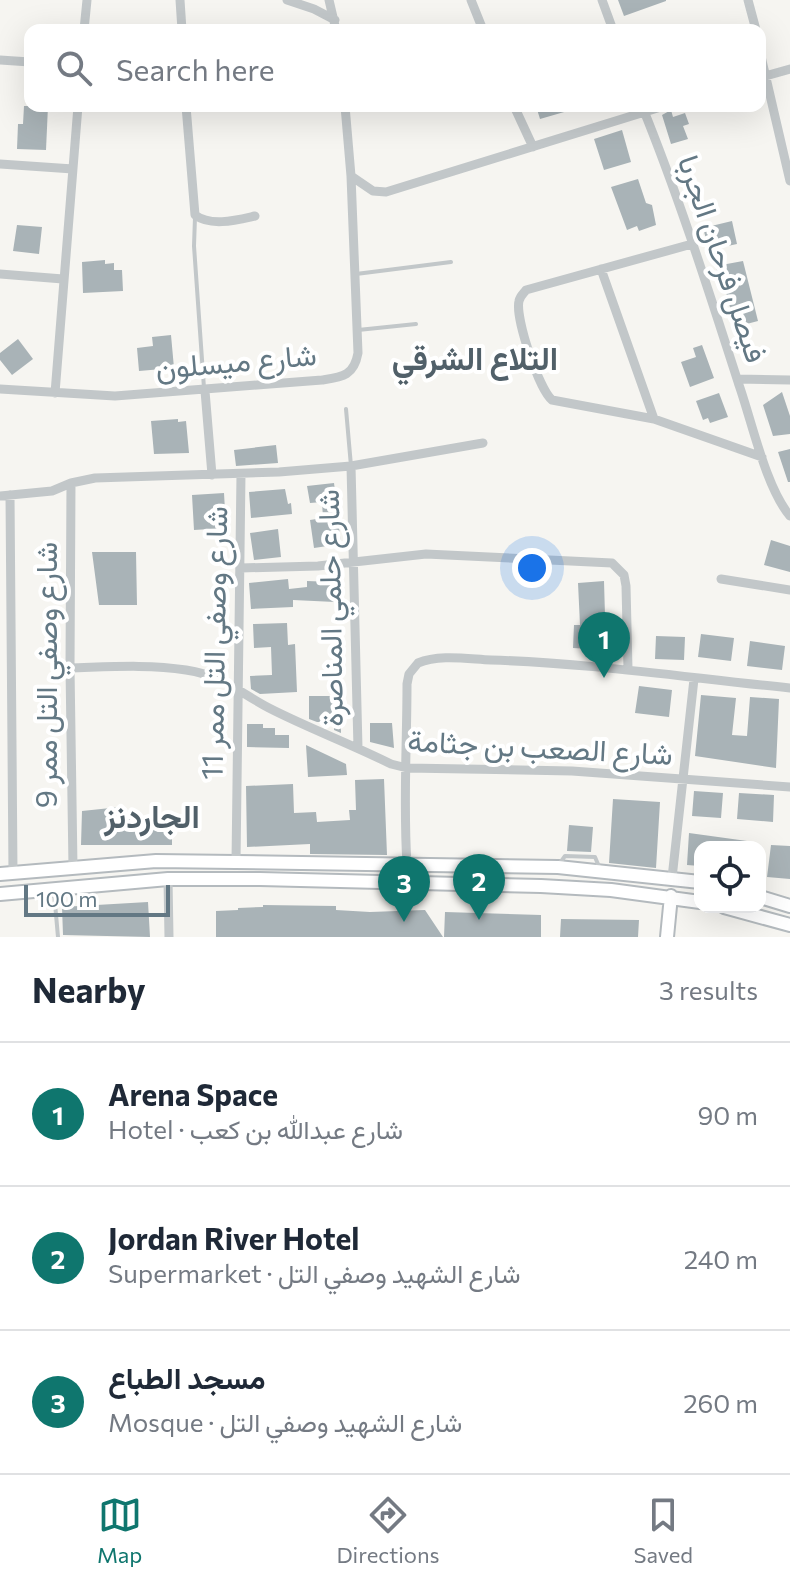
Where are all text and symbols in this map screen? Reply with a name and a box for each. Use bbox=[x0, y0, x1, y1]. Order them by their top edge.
search box bbox=[24, 24, 766, 112]
icon: search bbox=[52, 46, 96, 90]
text: Search here bbox=[116, 50, 275, 87]
street label: فيصل فرحان الجربا bbox=[670, 150, 777, 367]
street label: شارع ميسلون bbox=[154, 334, 318, 389]
district label: التلاع الشرقي bbox=[392, 337, 558, 386]
street label: شارع حلمي المناصرة bbox=[308, 489, 357, 727]
street label: شارع وصفي التل ممر 11 bbox=[192, 506, 241, 780]
street label: شارع وصفي التل ممر 9 bbox=[26, 542, 71, 808]
your location bbox=[512, 548, 552, 588]
pin: 1 bbox=[578, 612, 630, 678]
street label: شارع الصعب بن جثامة bbox=[406, 720, 674, 775]
district label: الجاردنز bbox=[103, 795, 200, 837]
map controls bbox=[694, 841, 766, 913]
button: locate bbox=[694, 841, 766, 913]
pin: 2 bbox=[453, 854, 505, 920]
pin: 3 bbox=[378, 856, 430, 922]
scale bar bbox=[24, 881, 170, 917]
text: 100 m bbox=[36, 885, 98, 912]
text: Nearby bbox=[32, 968, 146, 1010]
text: 3 results bbox=[659, 974, 758, 1005]
text: Arena Space bbox=[108, 1075, 278, 1112]
text: 1 bbox=[52, 1099, 64, 1130]
text: 90 m bbox=[698, 1099, 758, 1130]
text: Hotel · شارع عبدالله بن كعب bbox=[108, 1113, 403, 1144]
text: Jordan River Hotel bbox=[108, 1219, 359, 1256]
text: 2 bbox=[51, 1243, 65, 1274]
text: 240 m bbox=[684, 1243, 758, 1274]
text: Supermarket · شارع الشهيد وصفي التل bbox=[108, 1257, 521, 1288]
text: مسجد الطباع bbox=[108, 1358, 266, 1395]
text: 3 bbox=[50, 1387, 66, 1418]
text: 260 m bbox=[683, 1387, 758, 1418]
text: Mosque · شارع الشهيد وصفي التل bbox=[108, 1406, 462, 1437]
tab: Map bbox=[97, 1493, 142, 1568]
tab: Directions bbox=[336, 1493, 440, 1568]
tab: Saved bbox=[634, 1493, 693, 1568]

